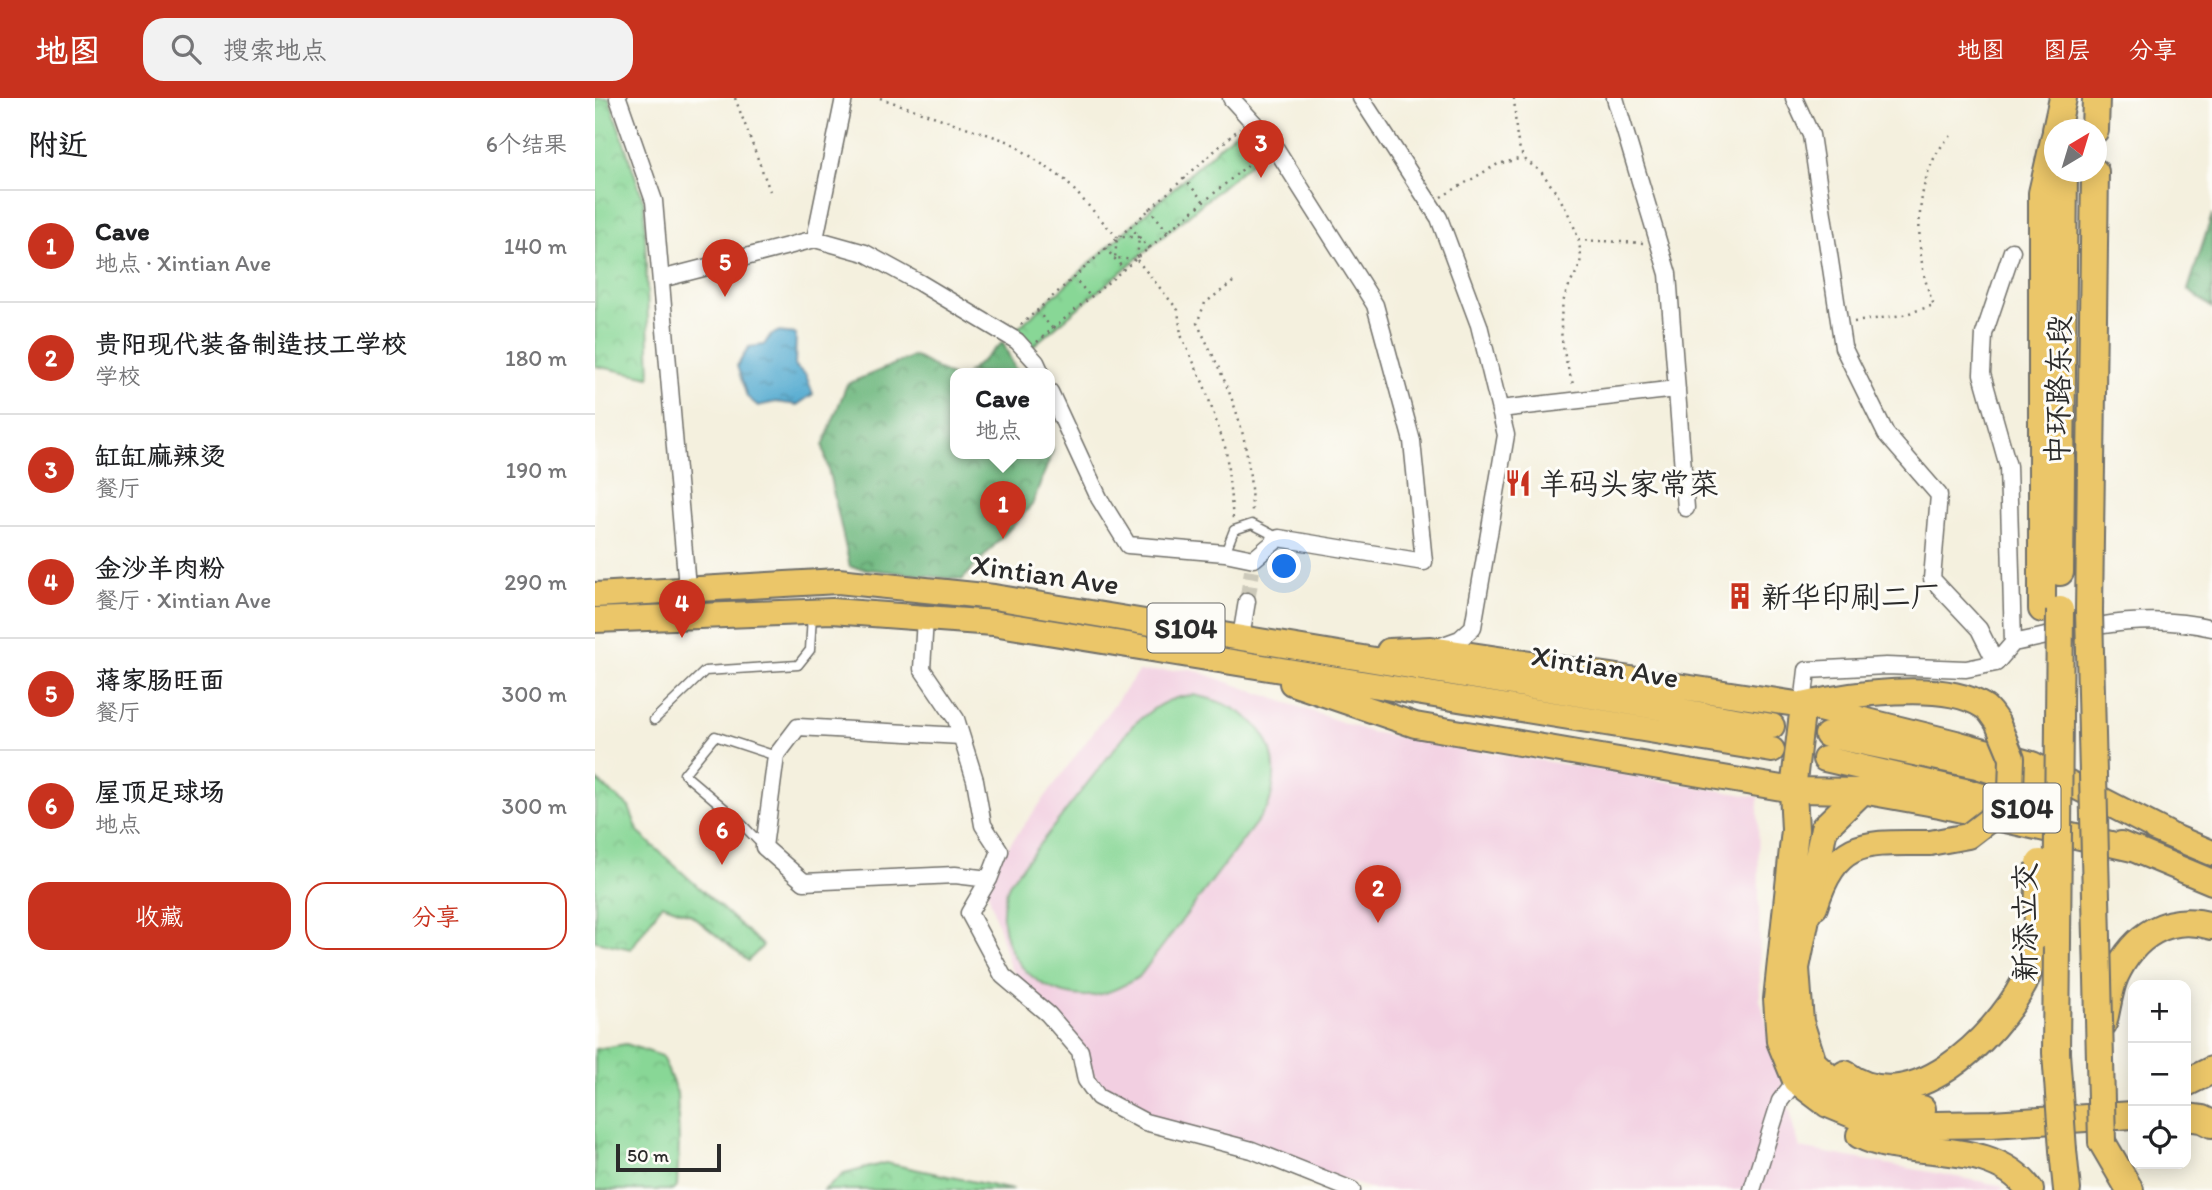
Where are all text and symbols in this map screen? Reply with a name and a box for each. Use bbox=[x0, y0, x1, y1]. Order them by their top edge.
search box bbox=[143, 18, 633, 81]
icon: search bbox=[167, 30, 205, 68]
text: 地图 bbox=[35, 31, 101, 70]
text: 搜索地点 bbox=[223, 34, 327, 66]
text: 地图 bbox=[1957, 35, 2005, 64]
text: 图层 bbox=[2043, 35, 2091, 64]
text: 分享 bbox=[2129, 35, 2177, 64]
north arrow bbox=[2044, 119, 2107, 182]
pin: 3 bbox=[1238, 120, 1284, 178]
text: 附近 bbox=[28, 126, 88, 163]
text: 6个结果 bbox=[486, 130, 567, 158]
text: Cave bbox=[95, 215, 150, 247]
text: 1 bbox=[46, 232, 56, 260]
text: 140 m bbox=[504, 232, 567, 260]
pin: 5 bbox=[702, 239, 748, 297]
text: 地点 · Xintian Ave bbox=[95, 249, 271, 277]
street label: 中环路东段 bbox=[2038, 315, 2078, 465]
text: 贵阳现代装备制造技工学校 bbox=[95, 328, 407, 360]
text: 2 bbox=[45, 344, 57, 372]
text: 180 m bbox=[505, 344, 567, 372]
text: 学校 bbox=[95, 362, 141, 390]
popup bbox=[950, 368, 1055, 459]
text: Cave bbox=[975, 382, 1030, 414]
text: 地点 bbox=[975, 416, 1021, 444]
text: 缸缸麻辣烫 bbox=[95, 440, 225, 472]
text: 3 bbox=[45, 456, 57, 484]
text: 190 m bbox=[506, 456, 567, 484]
place label: 羊码头家常菜 bbox=[1539, 465, 1719, 502]
restaurant icon: 羊码头家常菜 bbox=[1503, 468, 1533, 498]
text: 餐厅 bbox=[95, 474, 141, 502]
pin: 1 bbox=[980, 481, 1026, 539]
street label: Xintian Ave bbox=[969, 545, 1121, 603]
your location bbox=[1267, 549, 1301, 583]
text: 金沙羊肉粉 bbox=[95, 552, 225, 584]
text: 4 bbox=[44, 568, 58, 596]
text: 290 m bbox=[504, 568, 567, 596]
place label: 新华印刷二厂 bbox=[1761, 578, 1941, 615]
pin: 4 bbox=[659, 580, 705, 638]
building icon: 新华印刷二厂 bbox=[1725, 581, 1755, 611]
text: 餐厅 · Xintian Ave bbox=[95, 586, 271, 614]
road number: S104 bbox=[1147, 603, 1225, 652]
street label: Xintian Ave bbox=[1529, 636, 1681, 696]
text: 蒋家肠旺面 bbox=[95, 664, 225, 696]
text: 5 bbox=[45, 680, 57, 708]
text: 300 m bbox=[502, 680, 567, 708]
text: 餐厅 bbox=[95, 698, 141, 726]
text: 屋顶足球场 bbox=[95, 776, 225, 808]
road number: S104 bbox=[1983, 784, 2061, 832]
text: 6 bbox=[45, 792, 57, 820]
text: 300 m bbox=[502, 792, 567, 820]
pin: 6 bbox=[699, 807, 745, 865]
text: 地点 bbox=[95, 810, 141, 838]
street label: 新添立交 bbox=[2006, 862, 2043, 982]
pin: 2 bbox=[1355, 865, 1401, 923]
button: 收藏 bbox=[28, 882, 291, 950]
button: 分享 bbox=[305, 882, 567, 950]
map controls bbox=[2128, 980, 2191, 1169]
button: + bbox=[2128, 980, 2191, 1043]
button: − bbox=[2128, 1043, 2191, 1106]
button: locate bbox=[2128, 1106, 2191, 1169]
scale bar bbox=[616, 1141, 721, 1173]
text: 50 m bbox=[627, 1144, 669, 1167]

